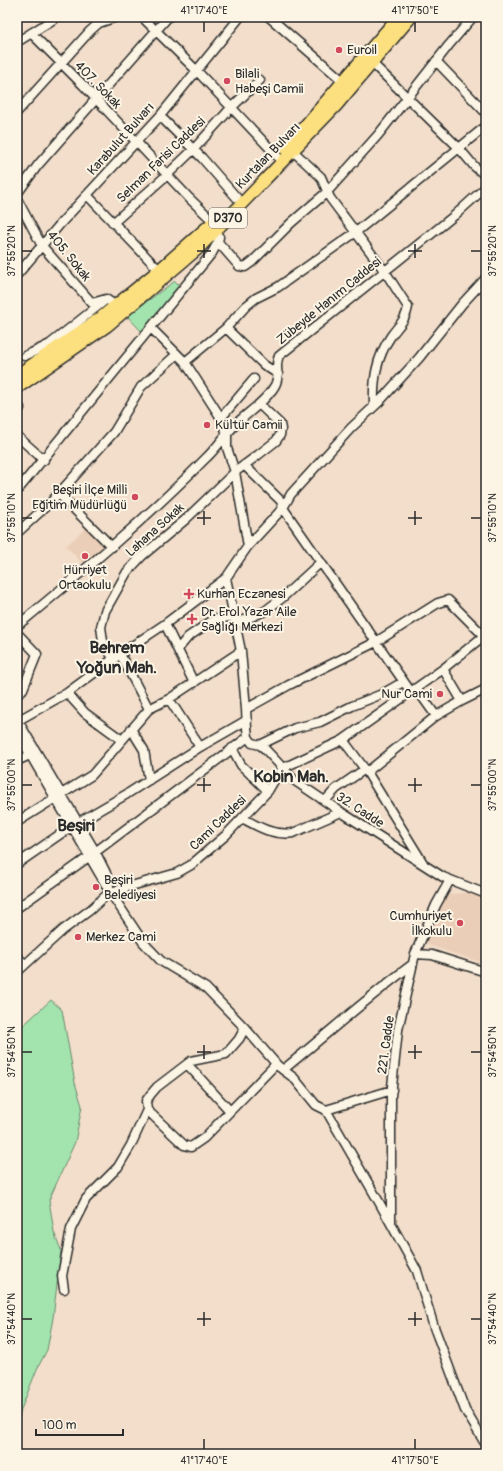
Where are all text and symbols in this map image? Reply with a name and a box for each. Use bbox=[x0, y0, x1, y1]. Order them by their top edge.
text: 41°17'40"E bbox=[180, 5, 228, 17]
text: 41°17'50"E bbox=[392, 5, 438, 17]
place label: Euroil bbox=[347, 42, 377, 58]
marker: Euroil bbox=[334, 45, 344, 55]
street label: 407. Sokak bbox=[71, 58, 125, 113]
place label: Bilali Habeşi Camii bbox=[235, 66, 303, 97]
marker: Bilali Habeşi Camii bbox=[222, 76, 232, 86]
street label: Karabulut Bulvarı bbox=[84, 99, 158, 179]
street label: Selman Farisi Caddesi bbox=[113, 114, 209, 206]
street label: Kurtalan Bulvarı bbox=[232, 119, 304, 193]
road number: D370 bbox=[209, 208, 247, 228]
text: 37°55'20"N bbox=[6, 225, 18, 277]
text: 37°55'20"N bbox=[487, 225, 499, 277]
street label: 405. Sokak bbox=[44, 227, 95, 285]
street label: Zübeyde Hanım Caddesi bbox=[273, 254, 385, 348]
place label: Kültür Camii bbox=[215, 417, 282, 433]
marker: Kültür Camii bbox=[202, 420, 212, 430]
place label: Beşiri İlçe Milli Eğitim Müdürlüğü bbox=[32, 482, 127, 513]
marker: Beşiri İlçe Milli Eğitim Müdürlüğü bbox=[130, 492, 140, 502]
text: 37°55'10"N bbox=[6, 493, 18, 543]
text: 37°55'10"N bbox=[487, 493, 499, 543]
street label: Lahana Sokak bbox=[123, 499, 188, 560]
marker: Hürriyet Ortaokulu bbox=[80, 551, 90, 561]
place label: Hürriyet Ortaokulu bbox=[59, 562, 111, 593]
place label: Kurhan Eczanesi bbox=[197, 586, 286, 602]
marker: Kurhan Eczanesi bbox=[184, 589, 194, 599]
place label: Dr. Erol Yazar Aile Sağlığı Merkezi bbox=[201, 604, 297, 635]
marker: Dr. Erol Yazar Aile Sağlığı Merkezi bbox=[186, 613, 198, 625]
district label: Behrem Yoğun Mah. bbox=[76, 637, 157, 678]
place label: Nur Cami bbox=[381, 686, 432, 702]
marker: Nur Cami bbox=[435, 689, 445, 699]
text: 37°55'00"N bbox=[6, 758, 18, 811]
text: 37°55'00"N bbox=[487, 758, 499, 811]
district label: Kobin Mah. bbox=[253, 766, 329, 787]
street label: 32. Cadde bbox=[333, 789, 387, 832]
street label: Cami Caddesi bbox=[186, 792, 250, 854]
district label: Beşiri bbox=[57, 815, 95, 836]
place label: Beşiri Belediyesi bbox=[104, 872, 156, 903]
marker: Beşiri Belediyesi bbox=[91, 882, 101, 892]
place label: Cumhuriyet İlkokulu bbox=[390, 908, 453, 939]
marker: Cumhuriyet İlkokulu bbox=[455, 918, 465, 928]
place label: Merkez Cami bbox=[86, 929, 156, 945]
marker: Merkez Cami bbox=[73, 932, 83, 942]
street label: 221. Cadde bbox=[374, 1014, 398, 1075]
text: 37°54'50"N bbox=[6, 1026, 18, 1078]
text: 37°54'50"N bbox=[487, 1026, 499, 1078]
text: 37°54'40"N bbox=[6, 1293, 18, 1345]
text: 37°54'40"N bbox=[487, 1293, 499, 1345]
scale bar bbox=[36, 1411, 123, 1437]
text: 100 m bbox=[42, 1418, 77, 1433]
text: 41°17'40"E bbox=[180, 1455, 228, 1467]
text: 41°17'50"E bbox=[392, 1455, 438, 1467]

